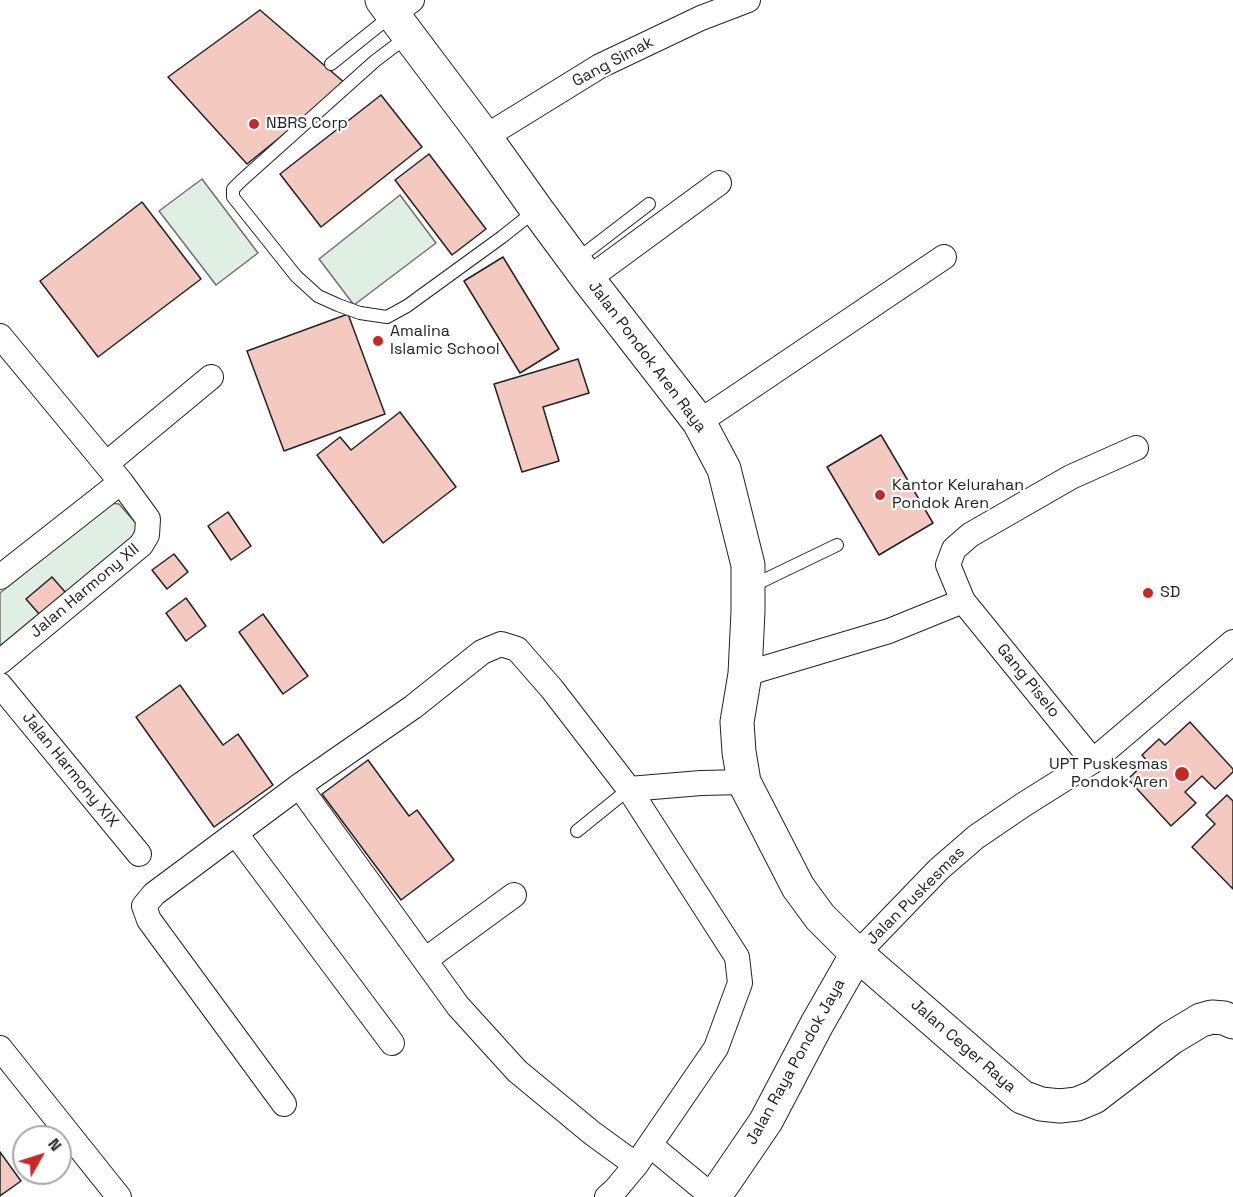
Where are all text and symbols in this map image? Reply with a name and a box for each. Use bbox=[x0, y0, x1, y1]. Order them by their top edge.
street label: Gang Simak bbox=[569, 33, 657, 91]
place label: NBRS Corp bbox=[266, 114, 348, 134]
marker: NBRS Corp bbox=[247, 117, 261, 131]
street label: Jalan Pondok Aren Raya bbox=[584, 278, 710, 436]
place label: Amalina Islamic School bbox=[390, 322, 500, 360]
marker: Amalina Islamic School bbox=[371, 334, 385, 348]
place label: Kantor Kelurahan Pondok Aren bbox=[892, 476, 1024, 514]
marker: Kantor Kelurahan Pondok Aren bbox=[873, 488, 887, 502]
street label: Jalan Harmony XII bbox=[27, 540, 143, 642]
place label: SD bbox=[1160, 583, 1180, 603]
marker: SD bbox=[1141, 586, 1155, 600]
street label: Gang Piselo bbox=[992, 640, 1064, 722]
street label: Jalan Harmony XIX bbox=[18, 709, 122, 831]
place label: UPT Puskesmas Pondok Aren bbox=[1049, 755, 1168, 793]
marker: UPT Puskesmas Pondok Aren bbox=[1173, 765, 1191, 783]
street label: Jalan Puskesmas bbox=[863, 843, 969, 949]
street label: Jalan Raya Pondok Jaya bbox=[742, 976, 850, 1148]
street label: Jalan Ceger Raya bbox=[906, 995, 1020, 1097]
north arrow bbox=[12, 1125, 72, 1185]
text: N bbox=[43, 1134, 66, 1155]

